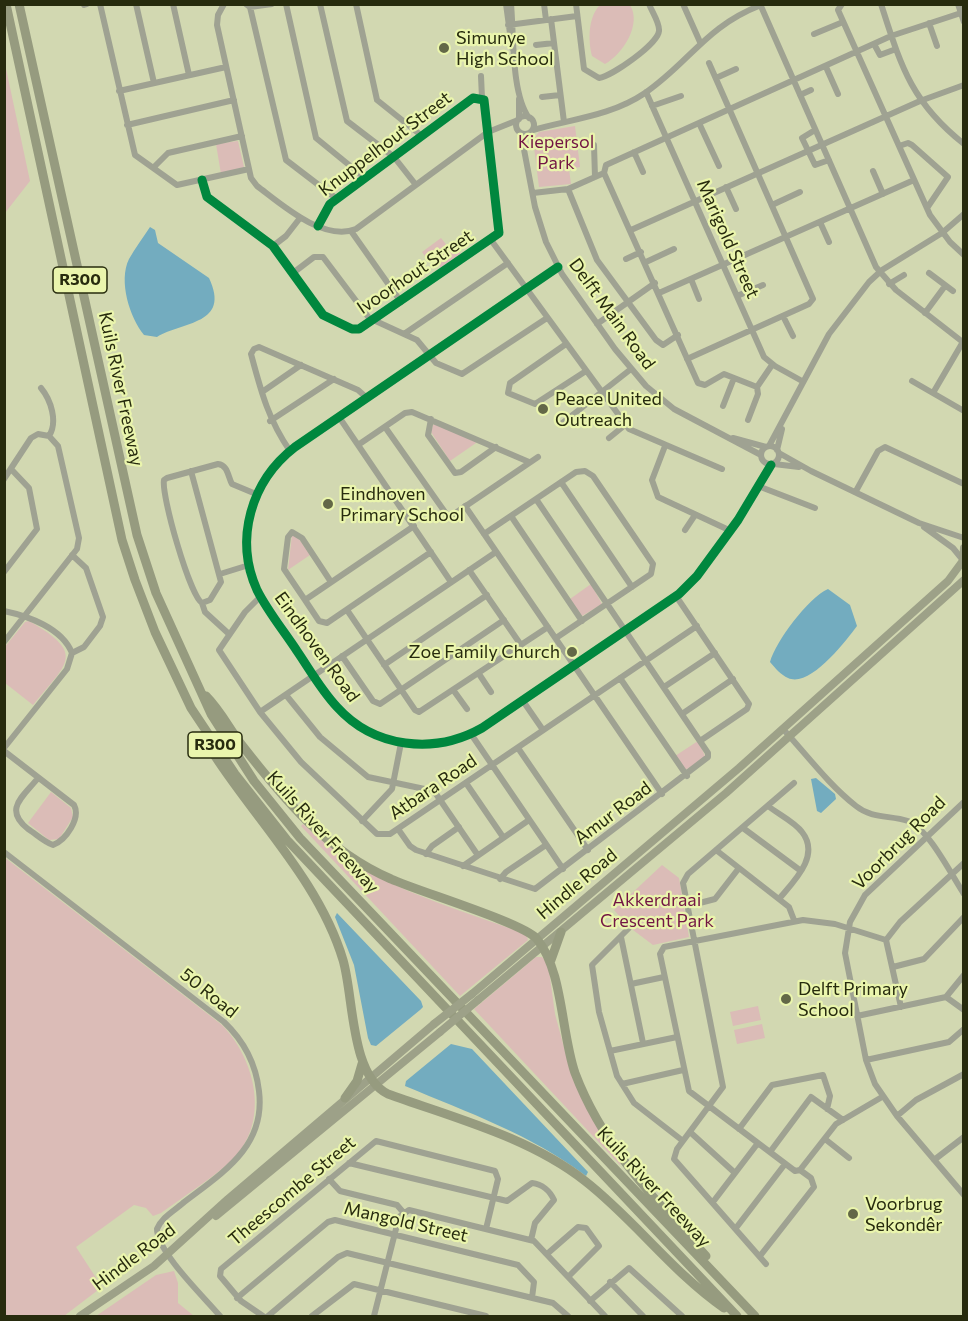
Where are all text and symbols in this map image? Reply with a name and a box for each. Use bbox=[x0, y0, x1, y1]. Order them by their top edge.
place label: Simunye High School bbox=[456, 27, 553, 70]
marker: Simunye High School bbox=[437, 41, 451, 55]
street label: Knuppelhout Street bbox=[314, 87, 456, 201]
park label: Kiepersol Park bbox=[518, 131, 594, 174]
street label: Marigold Street bbox=[692, 176, 764, 302]
street label: Ivoorhout Street bbox=[353, 225, 477, 319]
street label: Delft Main Road bbox=[564, 254, 660, 374]
road number: R300 bbox=[53, 267, 107, 293]
street label: Kuils River Freeway bbox=[94, 310, 148, 468]
place label: Peace United Outreach bbox=[555, 388, 662, 430]
marker: Peace United Outreach bbox=[536, 402, 550, 416]
place label: Eindhoven Primary School bbox=[340, 483, 464, 526]
marker: Eindhoven Primary School bbox=[321, 497, 335, 511]
street label: Eindhoven Road bbox=[270, 588, 364, 706]
place label: Zoe Family Church bbox=[408, 641, 560, 663]
marker: Zoe Family Church bbox=[565, 645, 579, 659]
road number: R300 bbox=[188, 732, 242, 758]
street label: Atbara Road bbox=[385, 750, 481, 824]
street label: Kuils River Freeway bbox=[262, 766, 384, 898]
street label: Amur Road bbox=[570, 777, 656, 849]
street label: Voorbrug Road bbox=[848, 792, 950, 894]
street label: Hindle Road bbox=[532, 844, 622, 924]
park label: Akkerdraai Crescent Park bbox=[600, 889, 714, 932]
street label: 50 Road bbox=[176, 963, 242, 1023]
place label: Delft Primary School bbox=[798, 978, 908, 1020]
marker: Delft Primary School bbox=[779, 992, 793, 1006]
street label: Kuils River Freeway bbox=[593, 1122, 715, 1252]
street label: Theescombe Street bbox=[224, 1132, 360, 1250]
place label: Voorbrug Sekondêr bbox=[865, 1193, 943, 1236]
street label: Mangold Street bbox=[342, 1197, 470, 1247]
marker: Voorbrug Sekondêr bbox=[846, 1207, 860, 1221]
street label: Hindle Road bbox=[88, 1219, 180, 1295]

